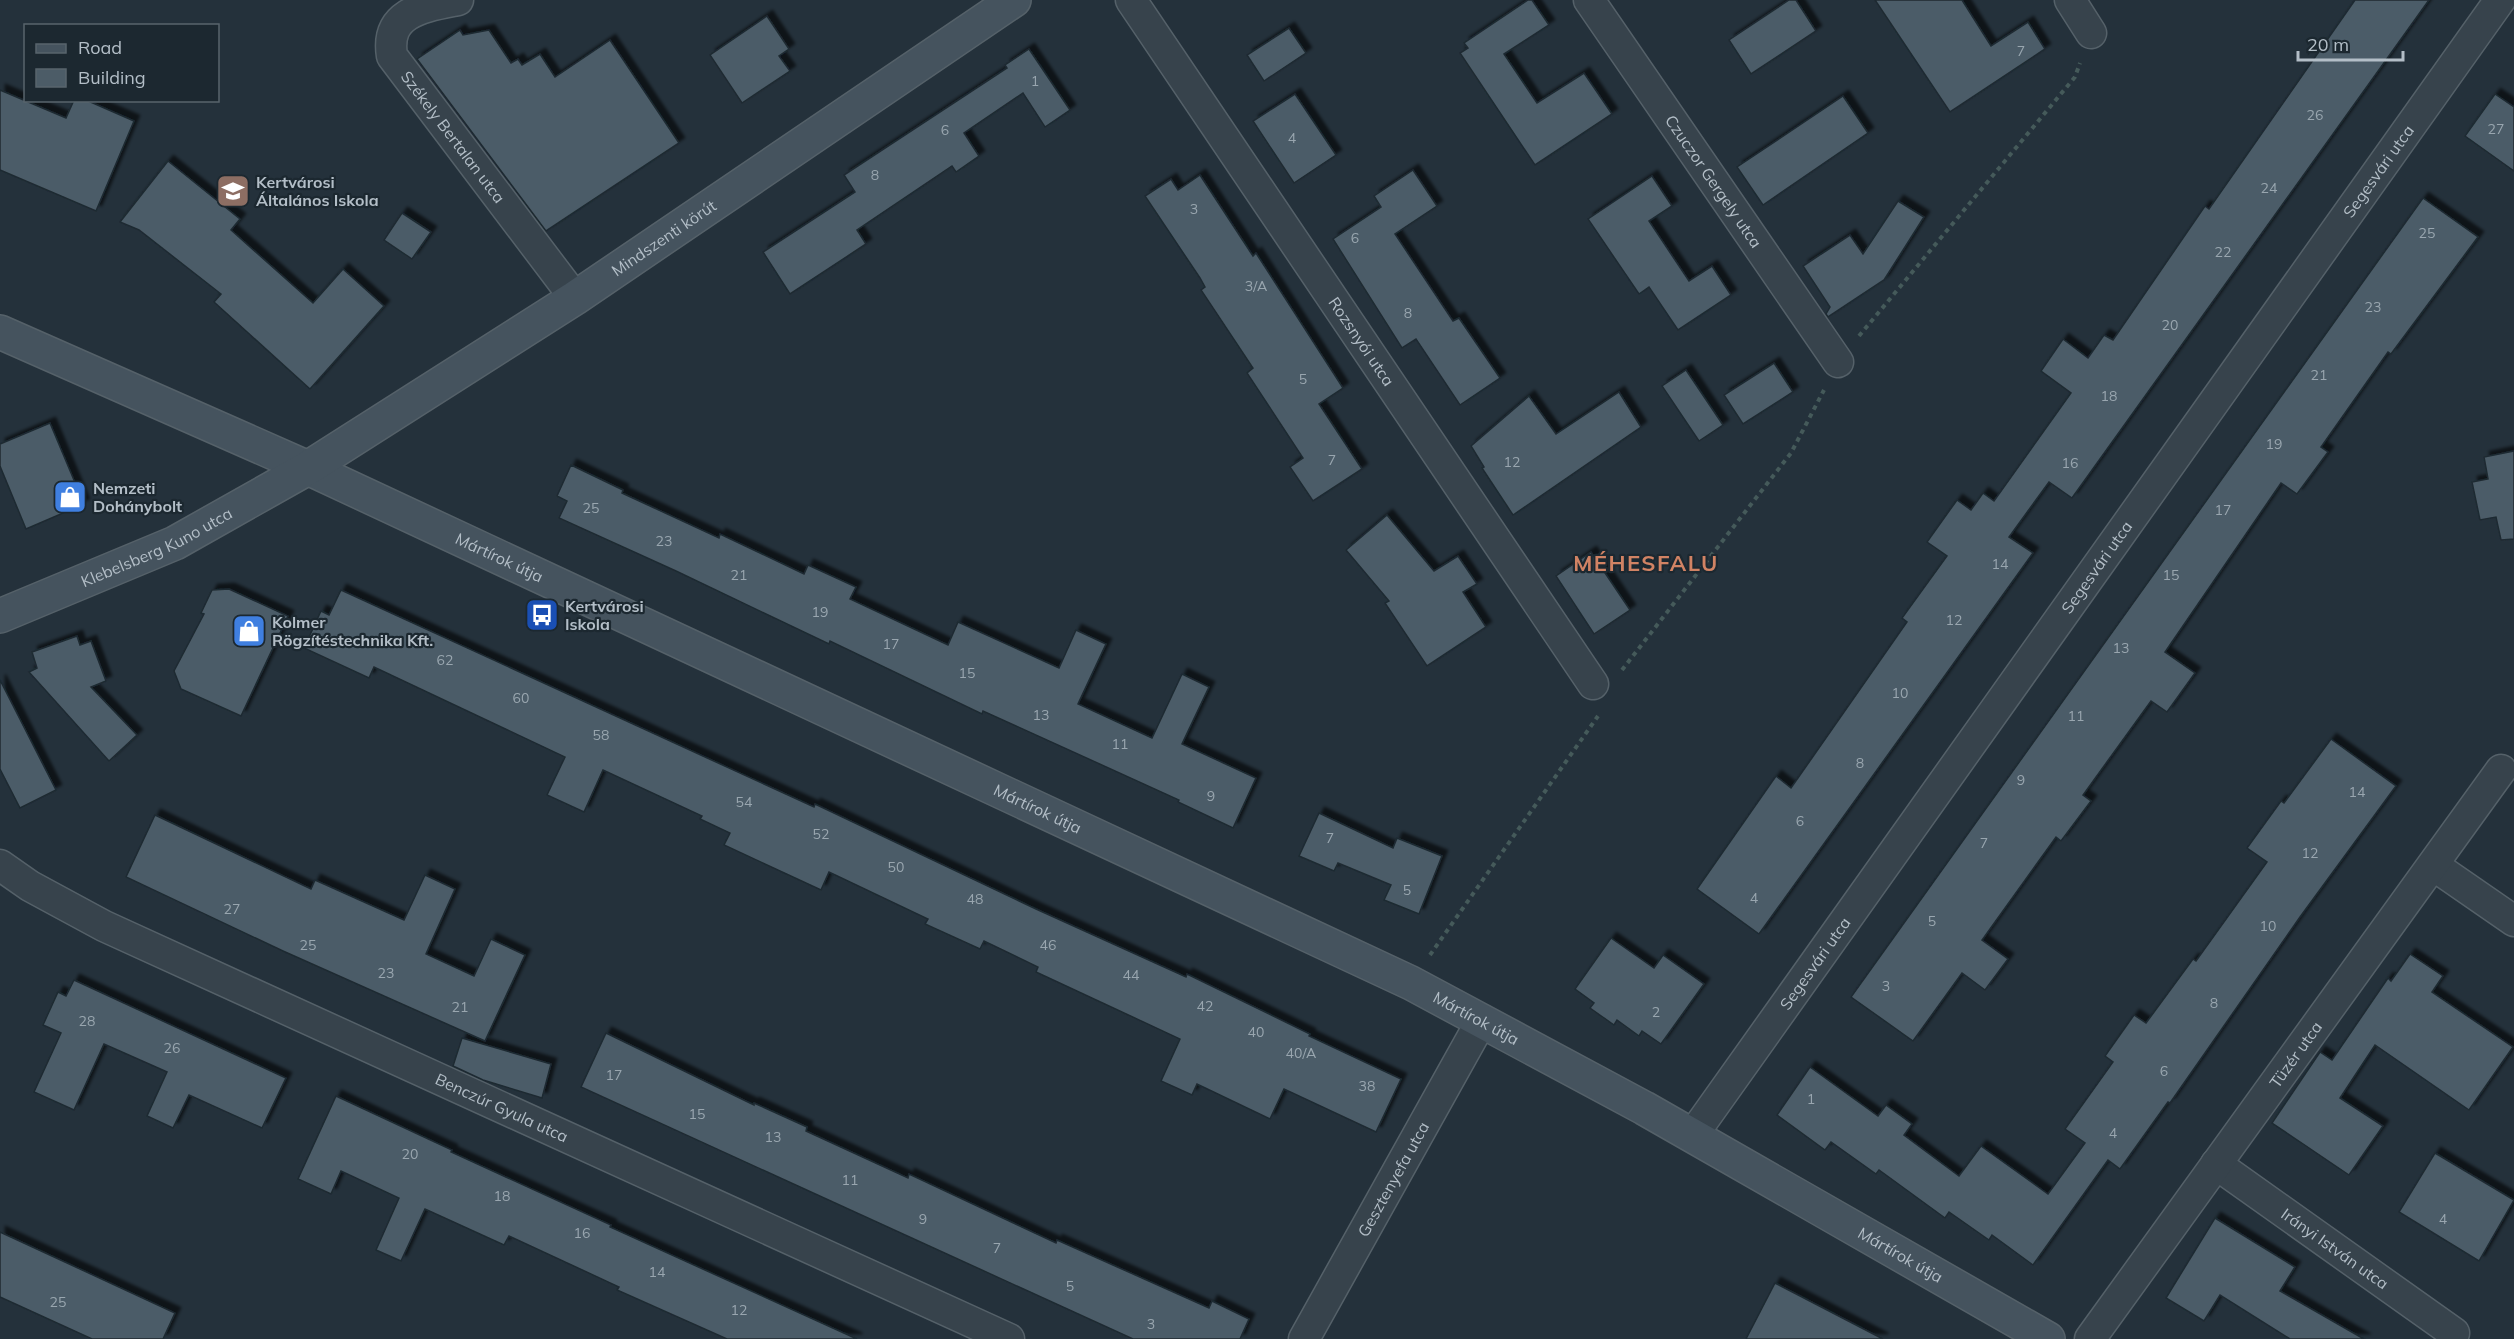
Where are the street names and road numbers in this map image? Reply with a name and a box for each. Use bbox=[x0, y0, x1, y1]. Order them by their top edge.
street label: Székely Bertalan utca bbox=[397, 67, 510, 207]
street label: Czuczor Gergely utca bbox=[1661, 111, 1766, 251]
street label: Segesvári utca bbox=[2339, 121, 2418, 221]
street label: Mindszenti körút bbox=[608, 195, 720, 280]
street label: Rozsnyói utca bbox=[1324, 293, 1399, 390]
street label: Klebelsberg Kuno utca bbox=[78, 503, 235, 591]
street label: Segesvári utca bbox=[2057, 517, 2136, 617]
street label: Mártírok útja bbox=[452, 528, 547, 586]
street label: Mártírok útja bbox=[991, 780, 1085, 838]
street label: Segesvári utca bbox=[1775, 913, 1855, 1013]
street label: Mártírok útja bbox=[1430, 987, 1523, 1049]
street label: Tüzér utca bbox=[2265, 1017, 2326, 1091]
street label: Benczúr Gyula utca bbox=[432, 1069, 571, 1146]
street label: Gesztenyefa utca bbox=[1353, 1118, 1433, 1240]
street label: Irányi István utca bbox=[2277, 1204, 2393, 1293]
street label: Mártírok útja bbox=[1855, 1223, 1947, 1287]

